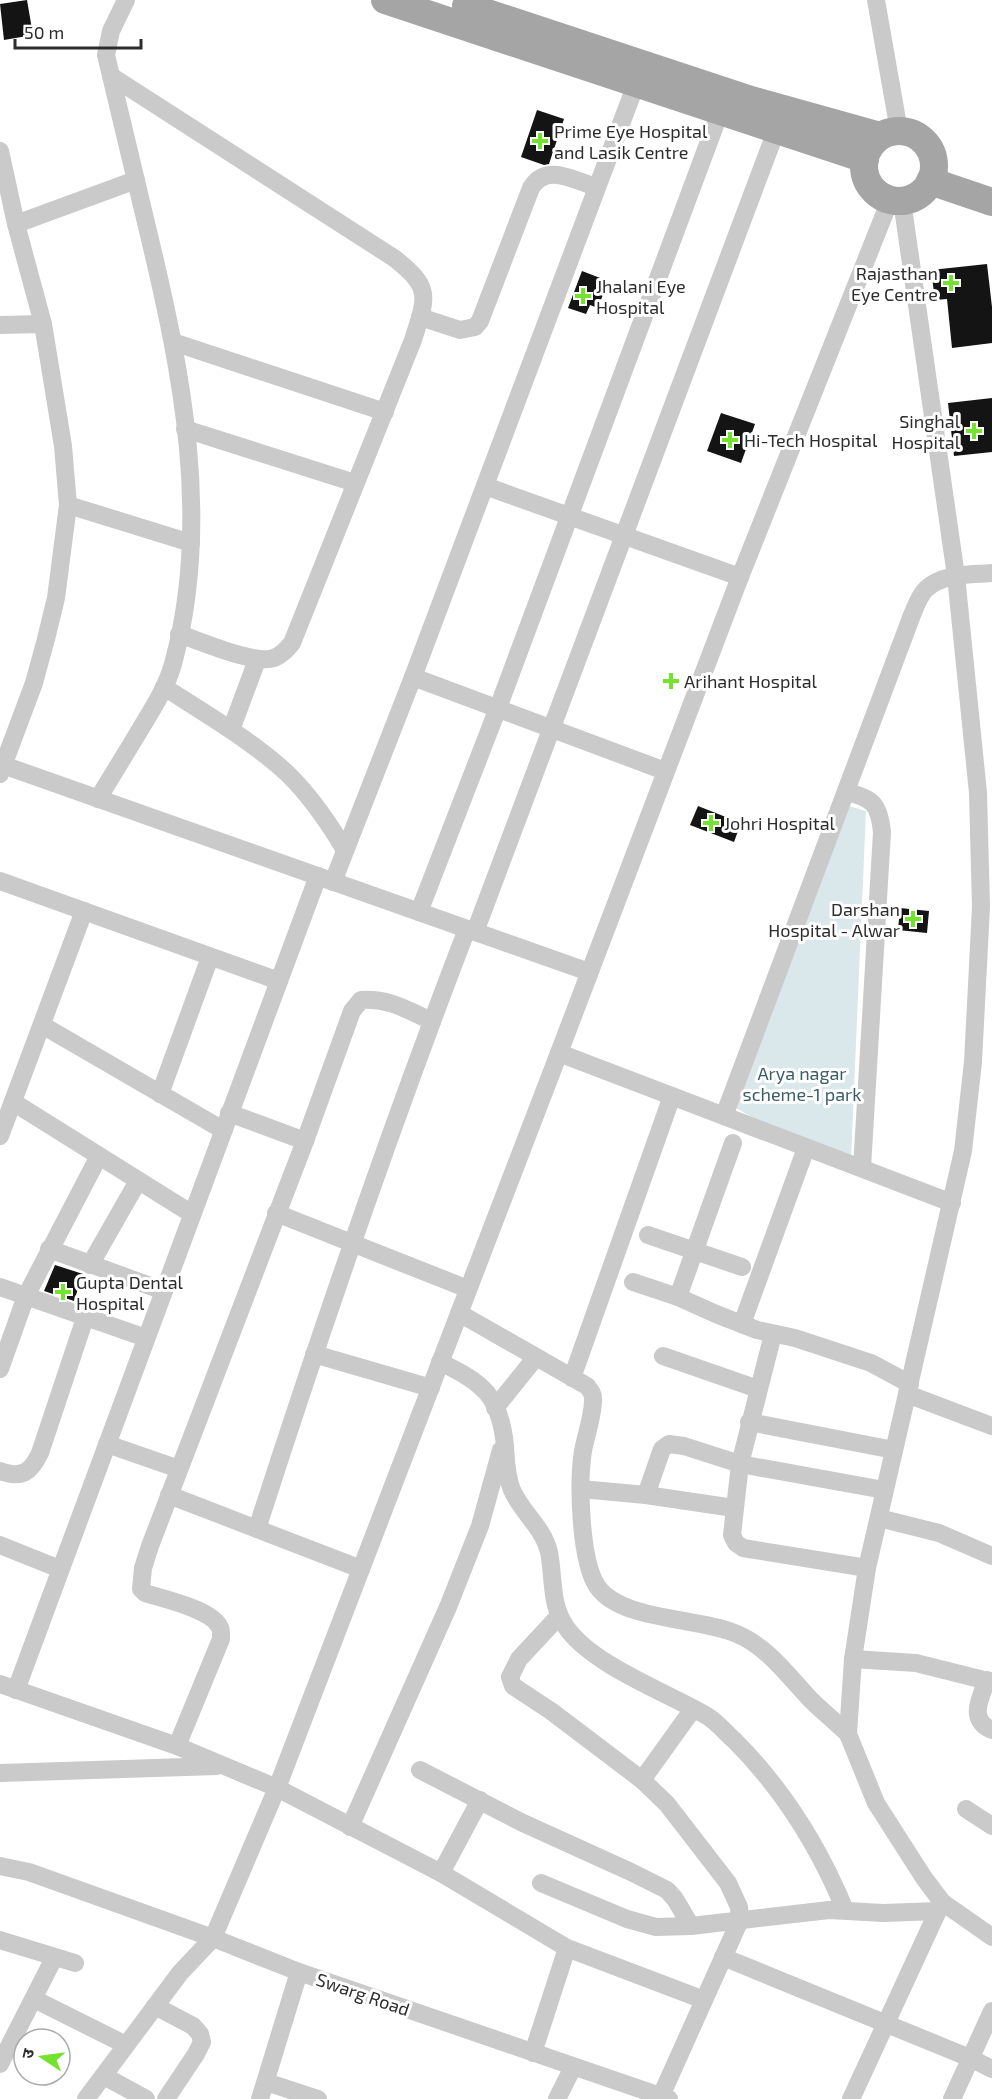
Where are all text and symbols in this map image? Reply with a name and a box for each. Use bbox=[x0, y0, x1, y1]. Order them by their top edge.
scale bar bbox=[15, 12, 141, 50]
text: 50 m bbox=[24, 21, 64, 43]
place label: Prime Eye Hospital and Lasik Centre bbox=[554, 120, 708, 163]
marker: Prime Eye Hospital and Lasik Centre bbox=[531, 132, 549, 150]
place label: Rajasthan Eye Centre bbox=[851, 262, 938, 305]
marker: Rajasthan Eye Centre bbox=[942, 274, 960, 292]
place label: Jhalani Eye Hospital bbox=[596, 275, 686, 318]
marker: Jhalani Eye Hospital bbox=[574, 287, 592, 305]
place label: Singhal Hospital bbox=[892, 410, 961, 453]
marker: Singhal Hospital bbox=[965, 422, 983, 440]
place label: Hi-Tech Hospital bbox=[744, 429, 878, 451]
marker: Hi-Tech Hospital bbox=[721, 431, 739, 449]
place label: Arihant Hospital bbox=[684, 670, 818, 692]
marker: Arihant Hospital bbox=[662, 672, 680, 690]
place label: Johri Hospital bbox=[724, 812, 836, 834]
marker: Johri Hospital bbox=[702, 814, 720, 832]
place label: Darshan Hospital - Alwar bbox=[768, 898, 900, 941]
marker: Darshan Hospital - Alwar bbox=[904, 910, 922, 928]
park label: Arya nagar scheme-1 park bbox=[743, 1062, 861, 1105]
place label: Gupta Dental Hospital bbox=[76, 1271, 184, 1314]
marker: Gupta Dental Hospital bbox=[54, 1283, 72, 1301]
street label: Swarg Road bbox=[313, 1968, 413, 2020]
north arrow bbox=[12, 2027, 72, 2087]
text: उ bbox=[17, 2046, 37, 2060]

